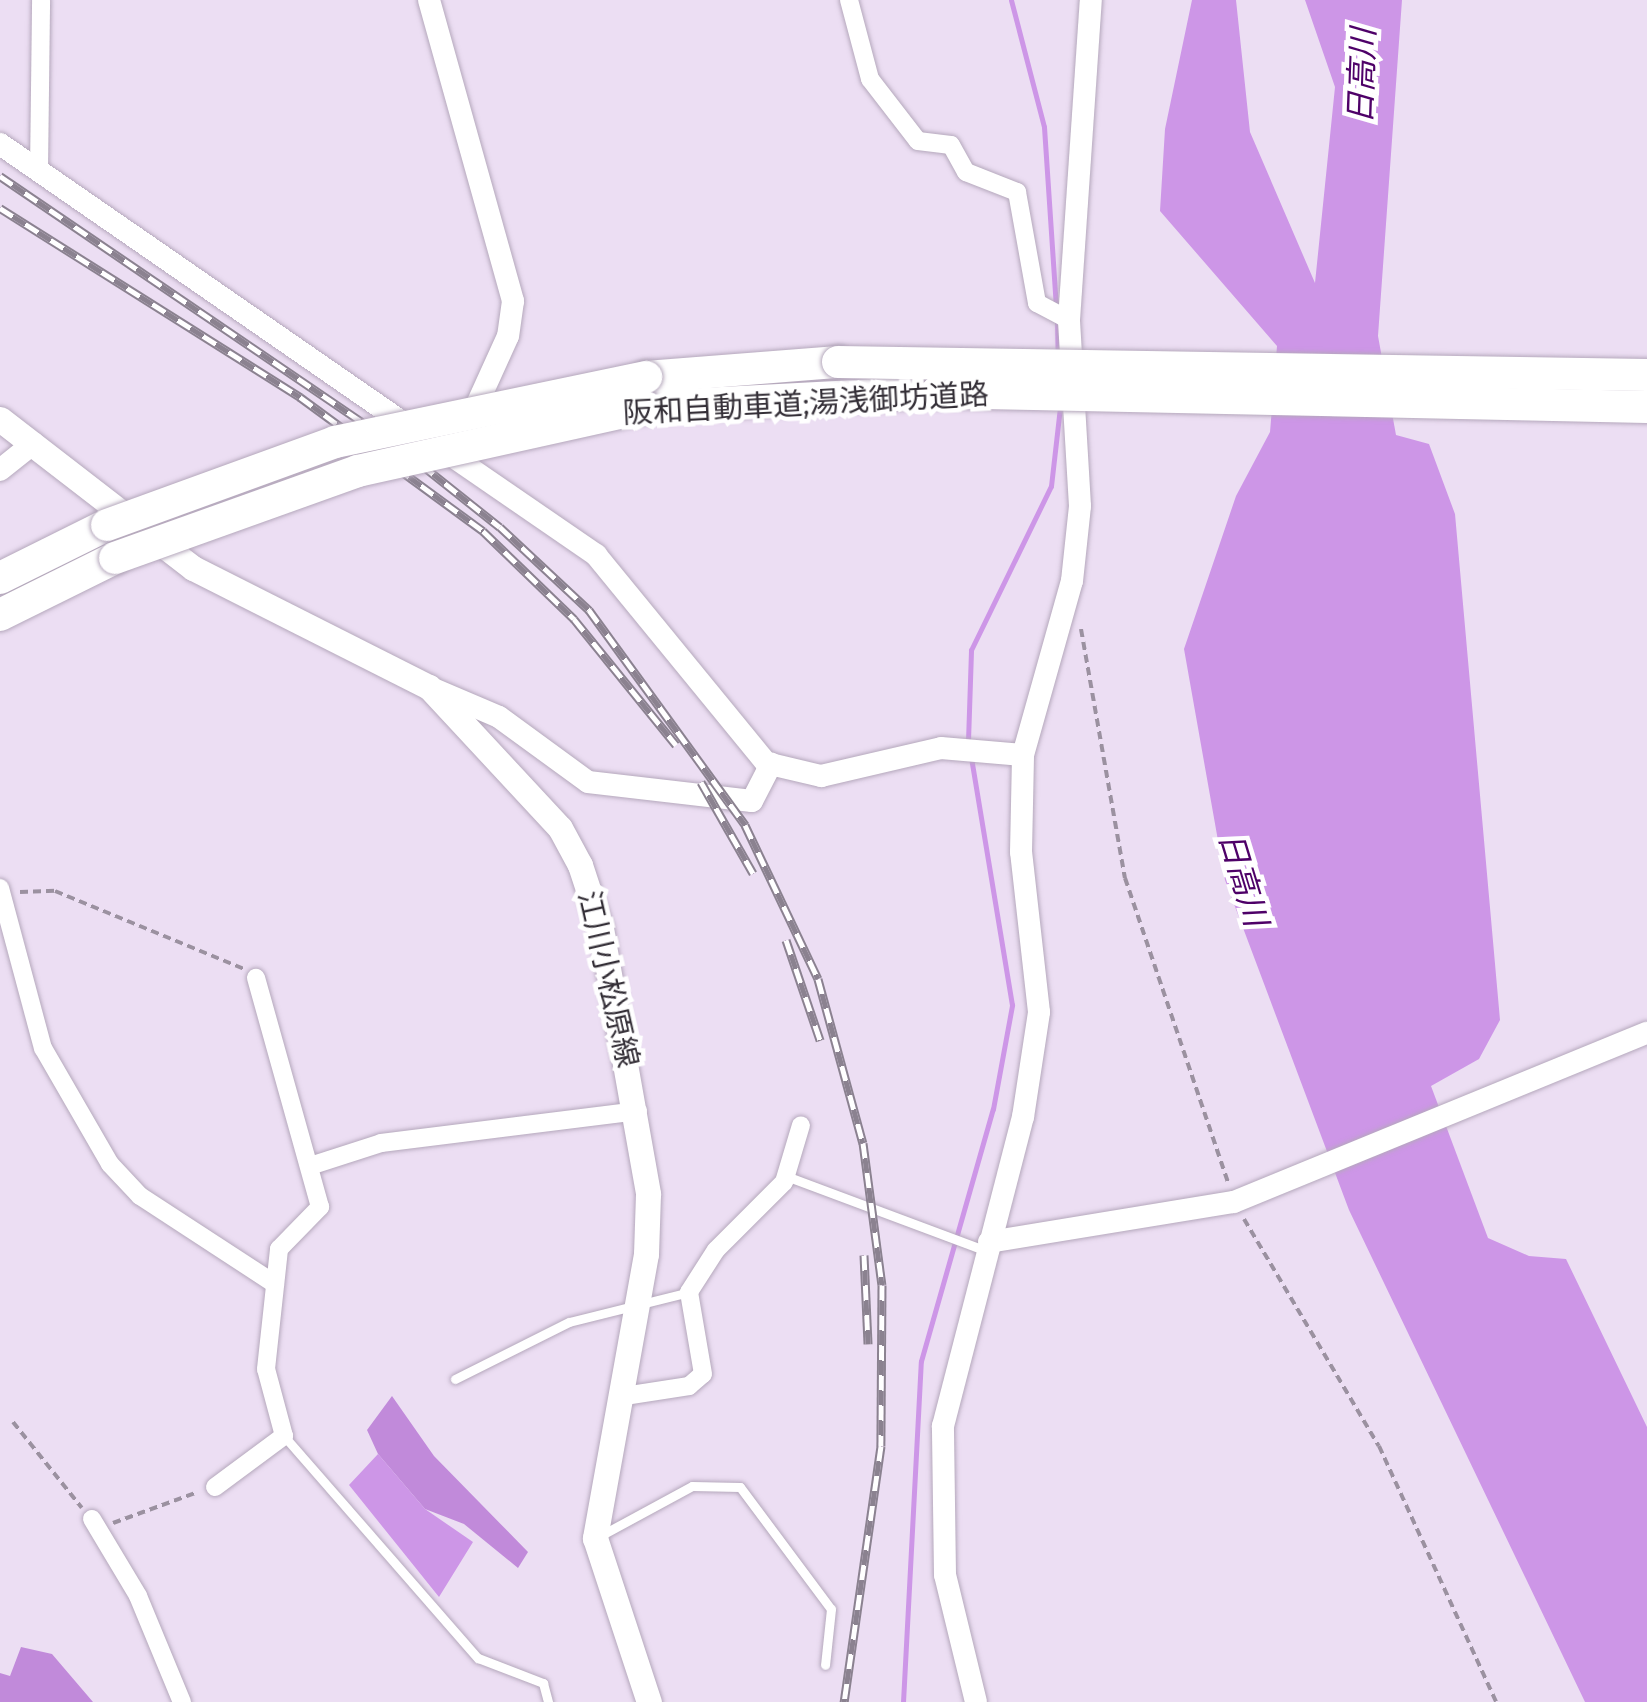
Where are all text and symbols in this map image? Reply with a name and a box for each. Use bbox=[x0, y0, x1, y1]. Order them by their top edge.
water label: 日高川 bbox=[1341, 27, 1383, 125]
street label: 阪和自動車道;湯浅御坊道路 bbox=[622, 376, 990, 432]
water label: 日高川 bbox=[1211, 827, 1275, 931]
street label: 江川小松原線 bbox=[570, 887, 646, 1071]

